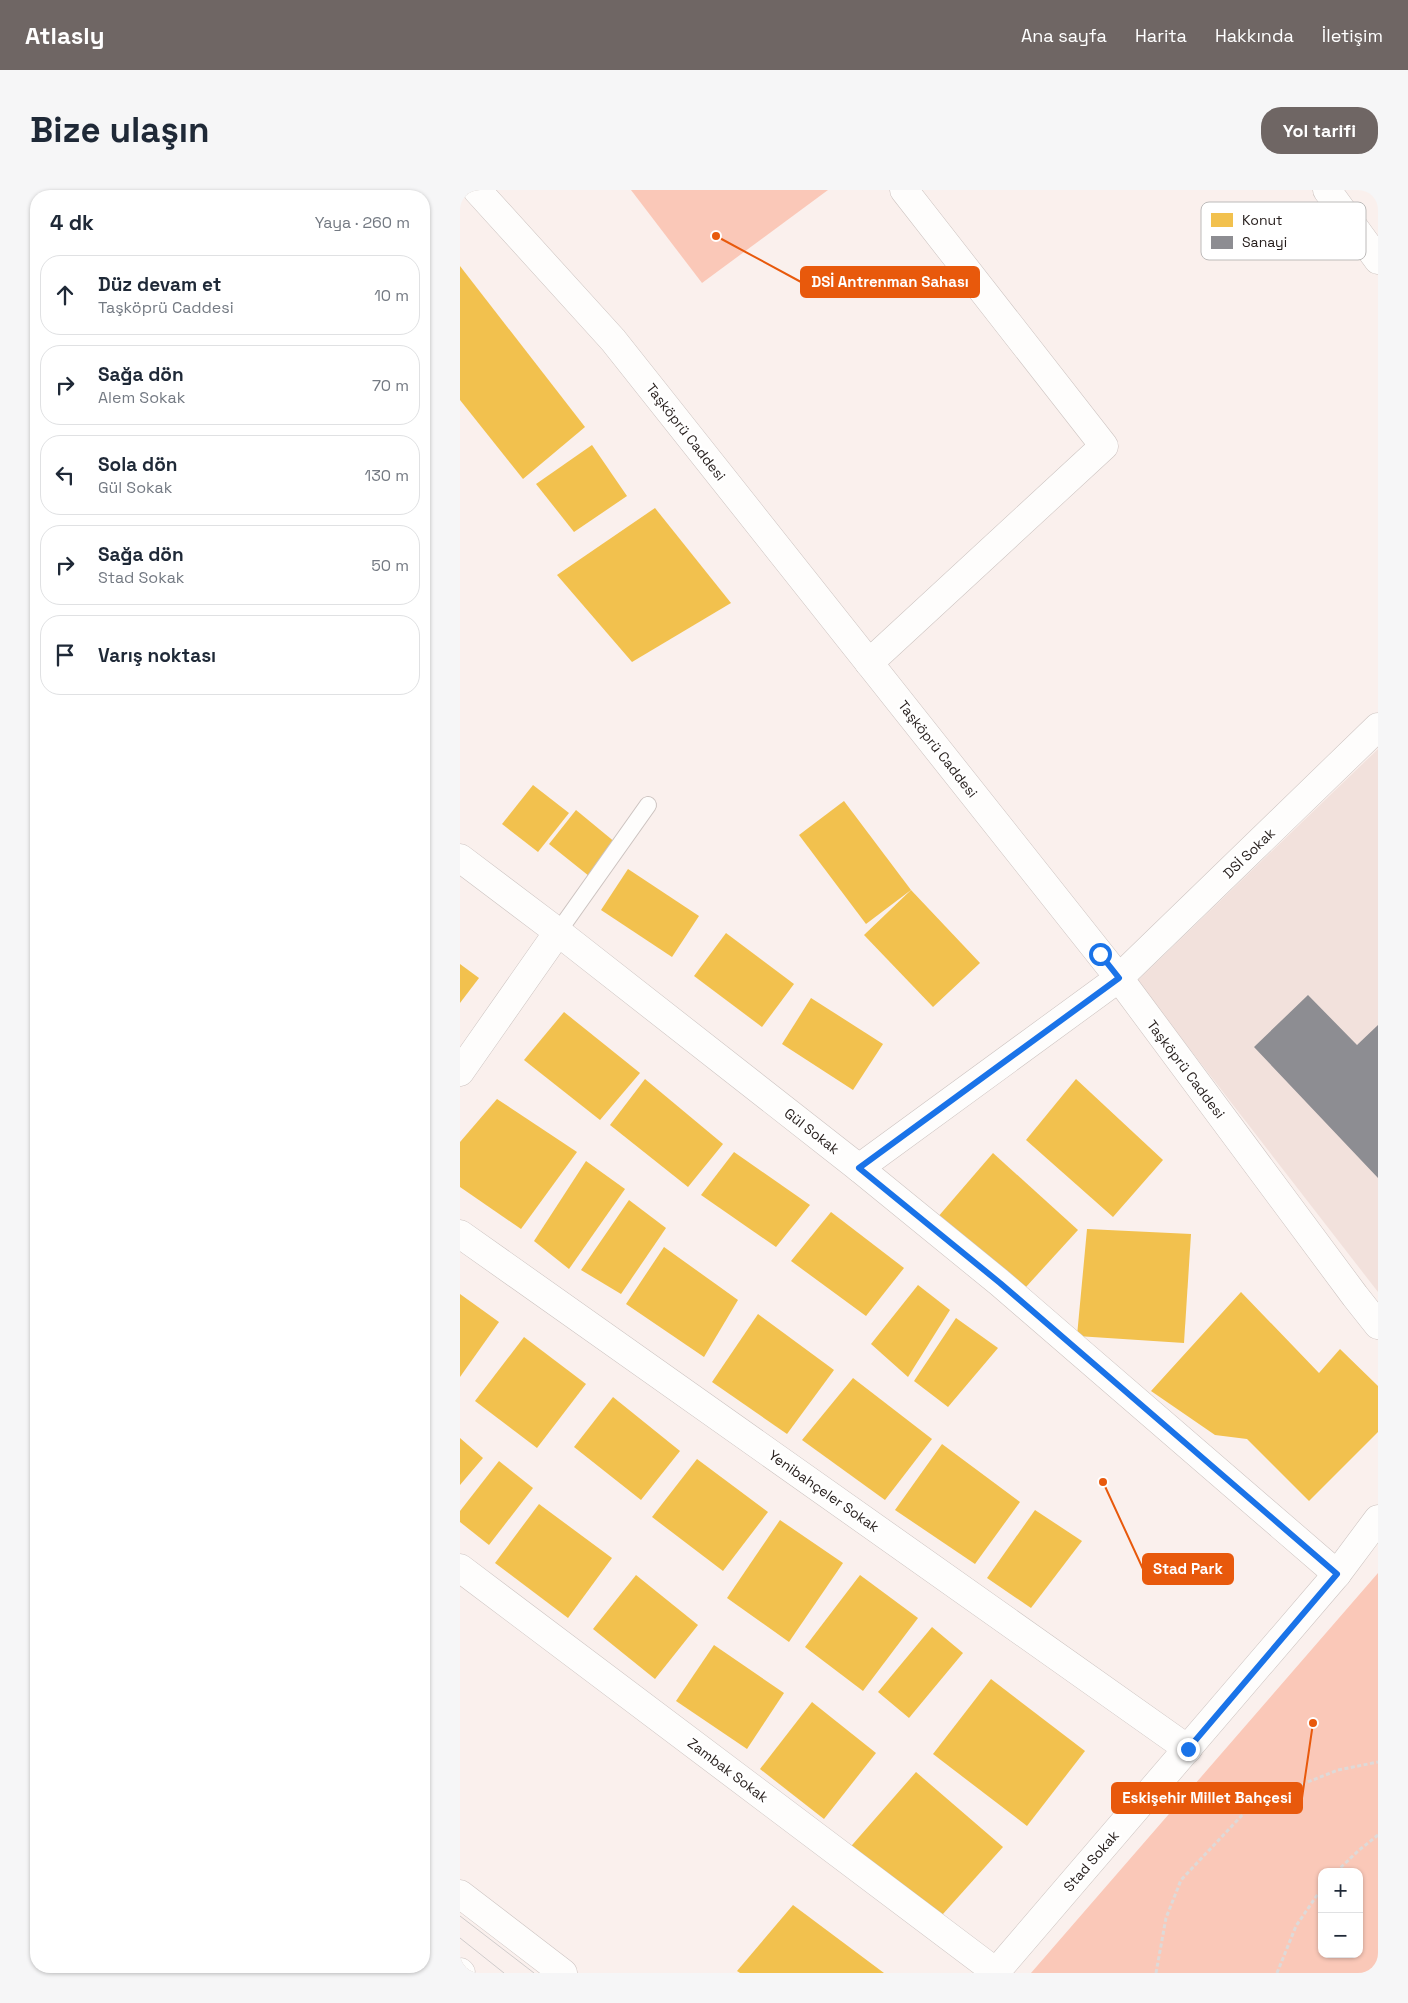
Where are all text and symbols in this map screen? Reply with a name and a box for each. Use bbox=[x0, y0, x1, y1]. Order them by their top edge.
text: Atlasly bbox=[25, 20, 104, 51]
text: Ana sayfa bbox=[1021, 24, 1107, 47]
text: Harita bbox=[1135, 24, 1187, 47]
text: Hakkında bbox=[1215, 24, 1294, 47]
text: İletişim bbox=[1322, 24, 1383, 47]
button: Yol tarifi bbox=[1261, 107, 1378, 154]
text: Bize ulaşın bbox=[30, 108, 210, 152]
legend bbox=[1201, 202, 1366, 260]
text: 4 dk bbox=[50, 209, 94, 236]
text: Konut bbox=[1242, 211, 1282, 229]
text: Yaya · 260 m bbox=[315, 212, 410, 233]
text: Sanayi bbox=[1242, 233, 1287, 251]
callout: DSİ Antrenman Sahası bbox=[801, 267, 979, 297]
text: Düz devam et bbox=[98, 272, 221, 297]
text: DSİ Antrenman Sahası bbox=[811, 272, 969, 291]
icon: ahead bbox=[51, 281, 79, 309]
text: 10 m bbox=[374, 285, 409, 306]
text: Taşköprü Caddesi bbox=[98, 297, 234, 318]
text: Sağa dön bbox=[98, 362, 184, 387]
icon: right bbox=[51, 371, 79, 399]
text: 70 m bbox=[372, 375, 409, 396]
street label: Taşköprü Caddesi bbox=[642, 380, 730, 484]
text: Alem Sokak bbox=[98, 387, 185, 408]
text: Sola dön bbox=[98, 452, 177, 477]
icon: left bbox=[51, 461, 79, 489]
text: 130 m bbox=[365, 465, 409, 486]
text: Gül Sokak bbox=[98, 477, 172, 498]
text: Sağa dön bbox=[98, 542, 184, 567]
icon: right bbox=[51, 551, 79, 579]
text: 50 m bbox=[371, 555, 409, 576]
text: Stad Sokak bbox=[98, 567, 184, 588]
icon: arrive bbox=[51, 641, 79, 669]
text: Varış noktası bbox=[98, 643, 216, 668]
street label: Taşköprü Caddesi bbox=[894, 697, 982, 801]
street label: DSİ Sokak bbox=[1219, 824, 1279, 882]
route start bbox=[1089, 943, 1112, 966]
street label: Taşköprü Caddesi bbox=[1143, 1016, 1229, 1122]
street label: Gül Sokak bbox=[781, 1104, 844, 1158]
street label: Yenibahçeler Sokak bbox=[765, 1446, 883, 1536]
callout: Stad Park bbox=[1143, 1554, 1233, 1584]
text: Stad Park bbox=[1153, 1559, 1223, 1578]
street label: Zambak Sokak bbox=[684, 1734, 772, 1807]
route end bbox=[1177, 1738, 1200, 1761]
callout: Eskişehir Millet Bahçesi bbox=[1112, 1783, 1302, 1813]
text: Eskişehir Millet Bahçesi bbox=[1122, 1788, 1292, 1807]
street label: Stad Sokak bbox=[1059, 1826, 1123, 1895]
map controls bbox=[1318, 1868, 1363, 1958]
button: + bbox=[1318, 1868, 1363, 1913]
button: − bbox=[1318, 1913, 1363, 1958]

